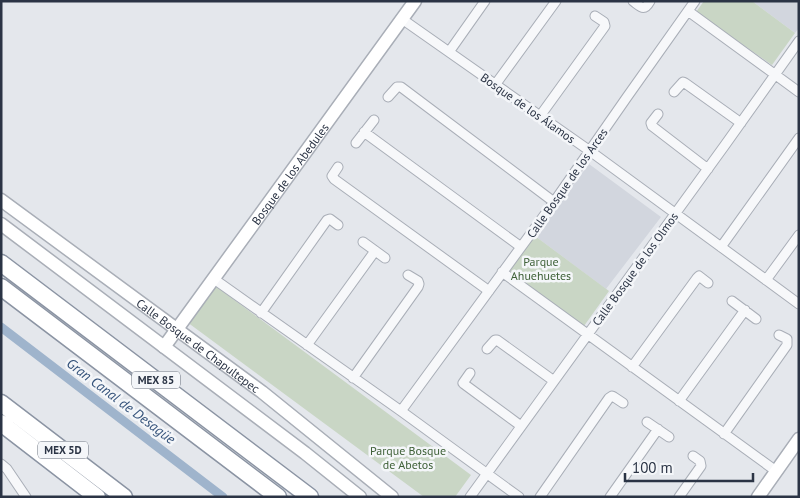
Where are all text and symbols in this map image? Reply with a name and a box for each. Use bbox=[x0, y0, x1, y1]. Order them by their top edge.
street label: Bosque de los Álamos bbox=[478, 70, 578, 146]
street label: Bosque de los Abedules bbox=[248, 120, 331, 227]
street label: Calle Bosque de los Arces bbox=[523, 125, 611, 241]
street label: Calle Bosque de los Olmos bbox=[589, 209, 681, 329]
park label: Parque Ahuehuetes bbox=[511, 254, 571, 283]
street label: Calle Bosque de Chapultepec bbox=[134, 295, 263, 396]
water label: Gran Canal de Desagüe bbox=[63, 354, 179, 448]
road number: MEX 85 bbox=[132, 372, 180, 388]
road number: MEX 5D bbox=[38, 442, 88, 458]
park label: Parque Bosque de Abetos bbox=[370, 443, 446, 472]
scale bar bbox=[625, 450, 752, 482]
text: 100 m bbox=[632, 458, 673, 477]

